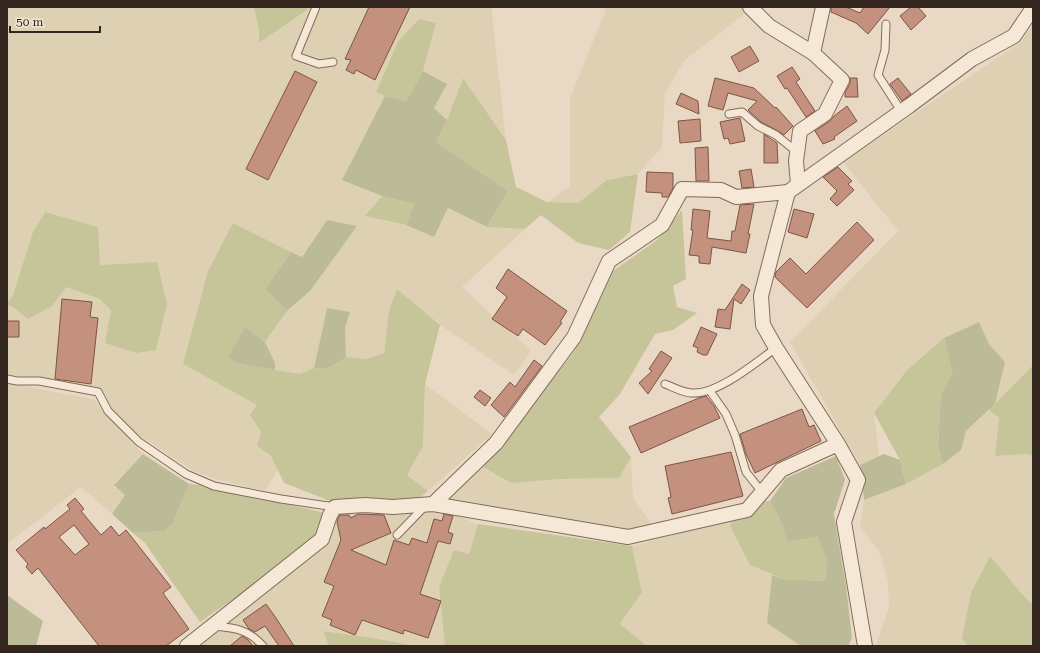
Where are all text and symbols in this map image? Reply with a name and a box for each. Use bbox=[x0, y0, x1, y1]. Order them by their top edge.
scale bar bbox=[10, 8, 100, 34]
text: 50 m bbox=[16, 15, 43, 29]

